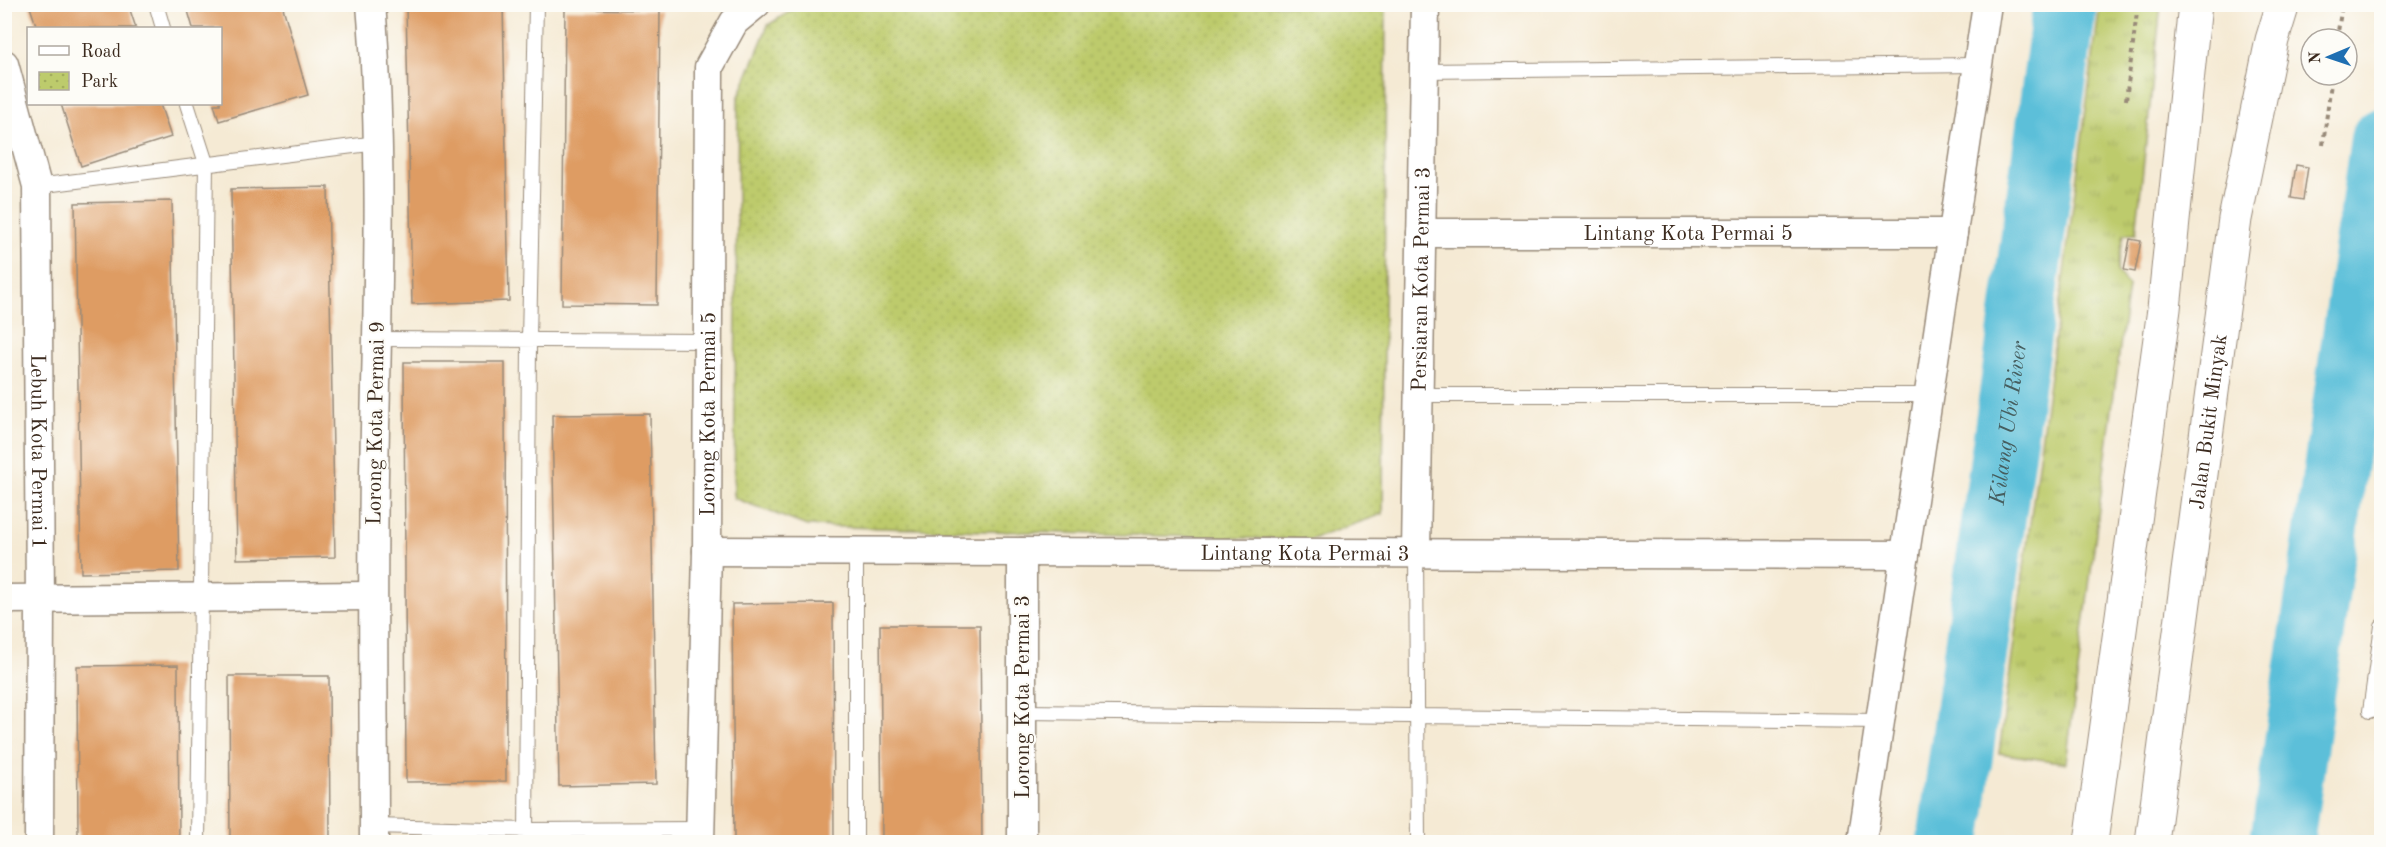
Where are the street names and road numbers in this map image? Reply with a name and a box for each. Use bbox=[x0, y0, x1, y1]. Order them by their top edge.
street label: Persiaran Kota Permai 3 bbox=[1410, 166, 1434, 392]
street label: Lintang Kota Permai 5 bbox=[1583, 224, 1793, 245]
street label: Lorong Kota Permai 5 bbox=[698, 312, 720, 516]
street label: Lorong Kota Permai 9 bbox=[364, 321, 389, 525]
street label: Jalan Bukit Minyak bbox=[2187, 333, 2232, 511]
street label: Lebuh Kota Permai 1 bbox=[26, 354, 49, 549]
street label: Lintang Kota Permai 3 bbox=[1200, 544, 1410, 565]
street label: Lorong Kota Permai 3 bbox=[1013, 595, 1034, 799]

